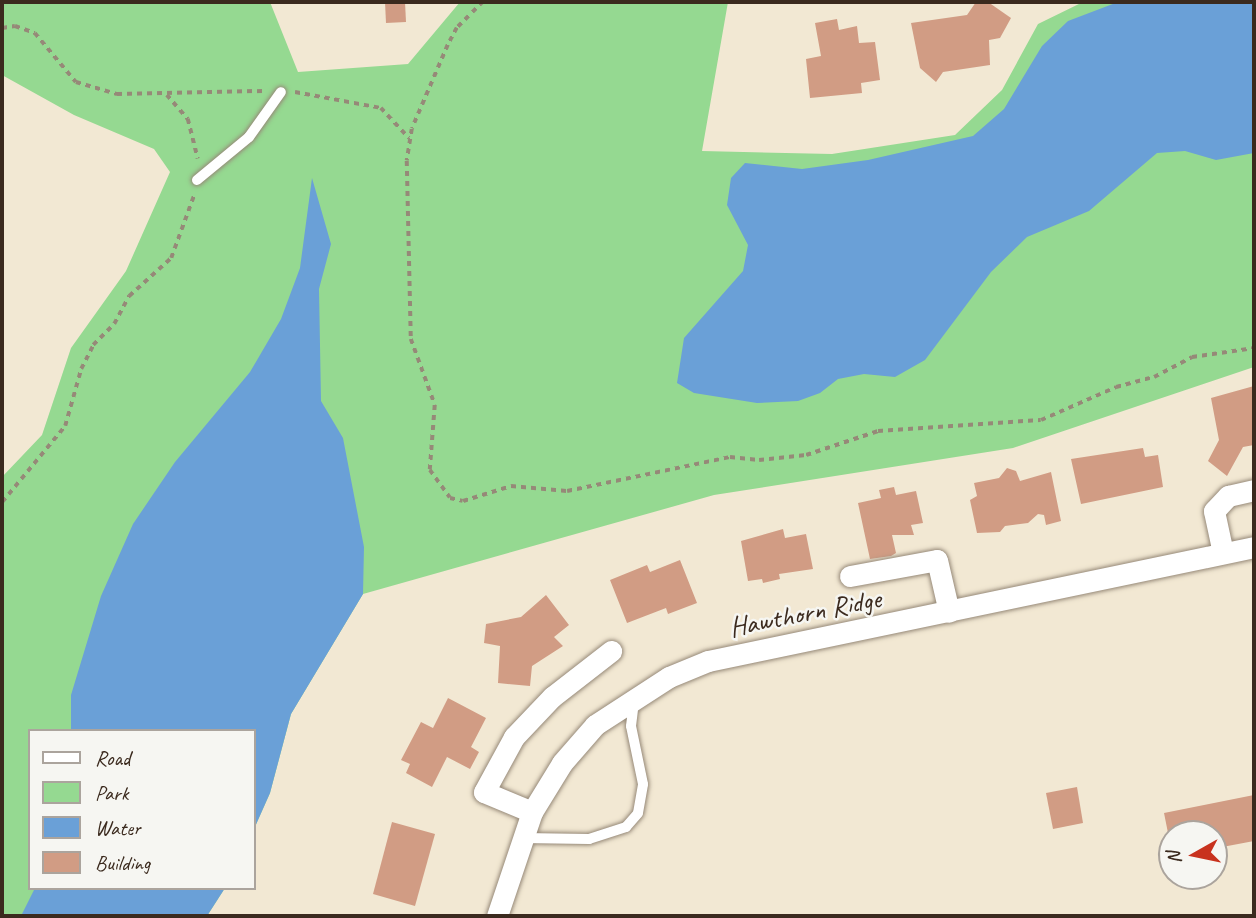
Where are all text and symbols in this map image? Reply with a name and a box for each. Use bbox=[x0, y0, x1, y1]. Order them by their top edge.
street label: Hawthorn Ridge bbox=[726, 582, 884, 644]
legend bbox=[28, 729, 256, 890]
text: Road bbox=[95, 745, 130, 771]
text: Park bbox=[95, 780, 128, 806]
text: Water bbox=[95, 815, 141, 841]
north arrow bbox=[1158, 820, 1228, 890]
text: Building bbox=[95, 850, 150, 876]
text: N bbox=[1161, 850, 1187, 866]

